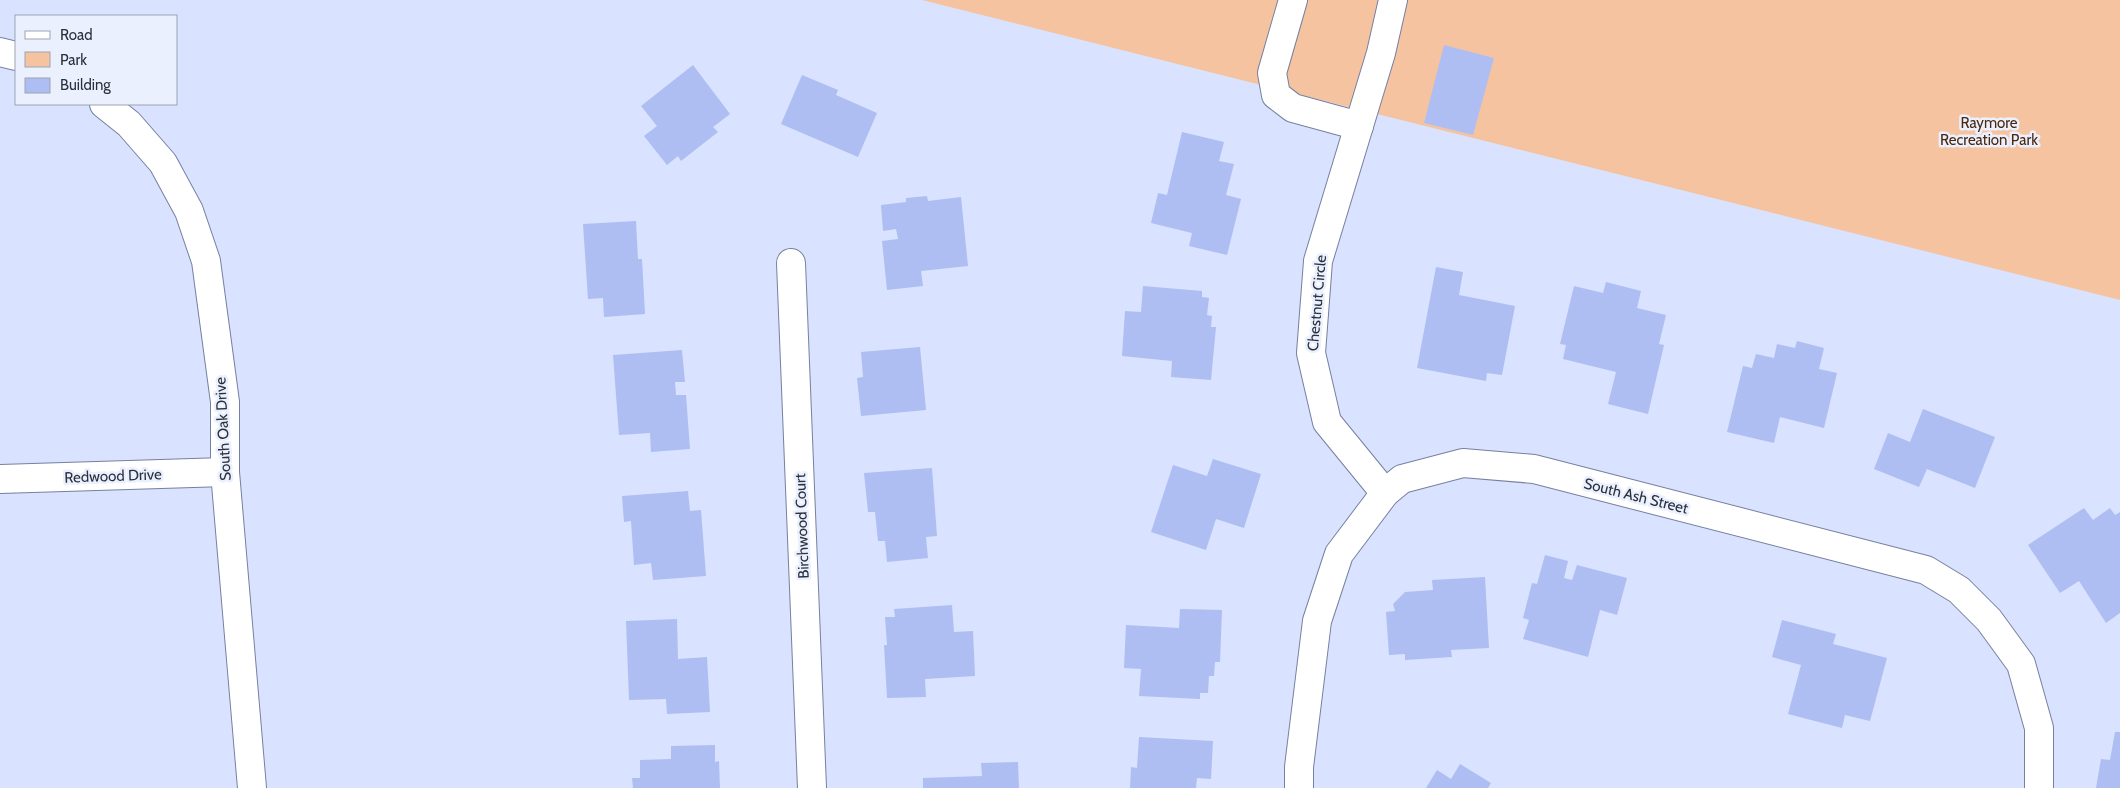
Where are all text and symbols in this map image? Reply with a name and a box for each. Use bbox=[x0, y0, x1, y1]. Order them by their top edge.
legend bbox=[15, 15, 178, 105]
text: Road bbox=[60, 26, 93, 44]
text: Park bbox=[60, 51, 87, 69]
text: Building bbox=[60, 76, 111, 94]
park label: Raymore Recreation Park bbox=[1940, 114, 2038, 149]
street label: Chestnut Circle bbox=[1304, 254, 1330, 352]
street label: South Oak Drive bbox=[211, 376, 235, 481]
street label: Redwood Drive bbox=[64, 465, 162, 487]
street label: Birchwood Court bbox=[791, 473, 813, 579]
street label: South Ash Street bbox=[1582, 474, 1690, 518]

